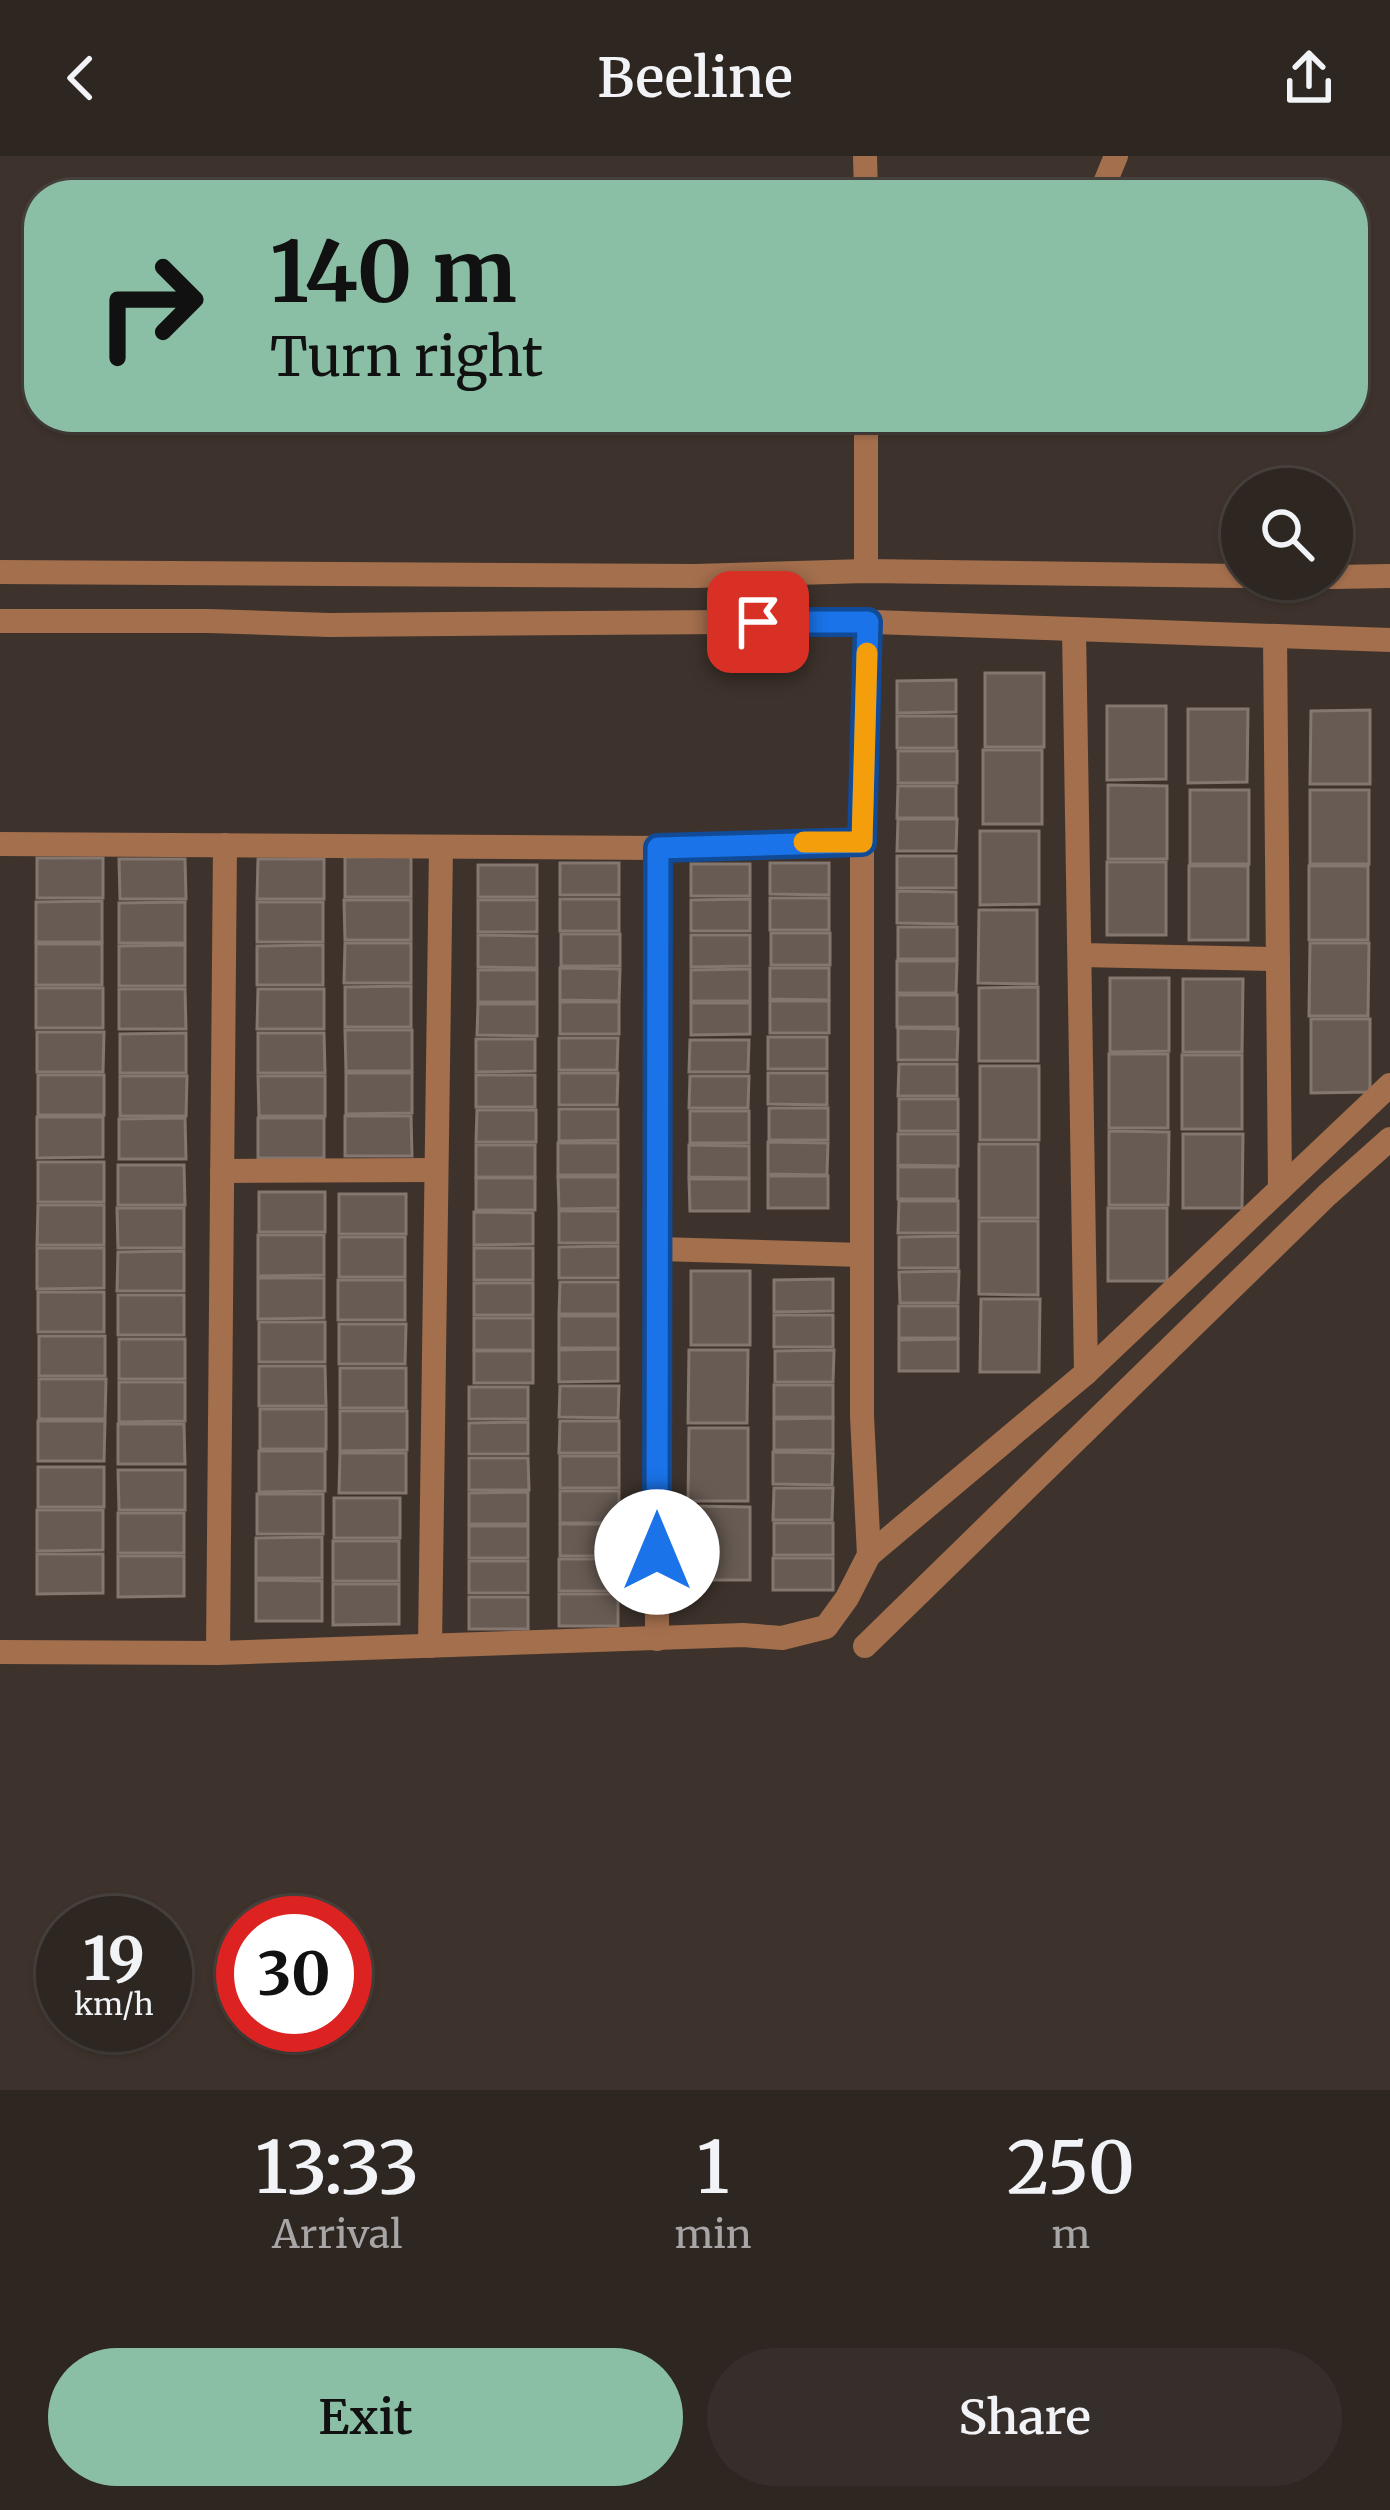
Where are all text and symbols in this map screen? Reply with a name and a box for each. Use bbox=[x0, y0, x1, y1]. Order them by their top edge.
text: Beeline bbox=[597, 44, 793, 112]
icon: back bbox=[48, 45, 114, 111]
icon: share bbox=[1276, 45, 1342, 111]
text: 140 m bbox=[270, 219, 517, 325]
icon: right bbox=[72, 228, 228, 384]
text: Turn right bbox=[270, 323, 543, 391]
map controls bbox=[1221, 468, 1353, 600]
button: search bbox=[1221, 468, 1353, 600]
pin bbox=[707, 571, 809, 673]
icon: arrive bbox=[725, 589, 791, 655]
position arrow bbox=[594, 1489, 720, 1615]
speed limit sign: 30 bbox=[216, 1896, 372, 2052]
text: 19 bbox=[83, 1921, 145, 1996]
text: km/h bbox=[74, 1985, 154, 2023]
text: 13:33 bbox=[255, 2122, 419, 2213]
text: 1 bbox=[697, 2122, 729, 2213]
text: 250 bbox=[1007, 2122, 1135, 2213]
text: Arrival bbox=[272, 2210, 402, 2259]
text: min bbox=[674, 2210, 752, 2259]
text: m bbox=[1051, 2210, 1090, 2259]
button: Exit bbox=[48, 2348, 683, 2486]
button: Share bbox=[707, 2348, 1342, 2486]

